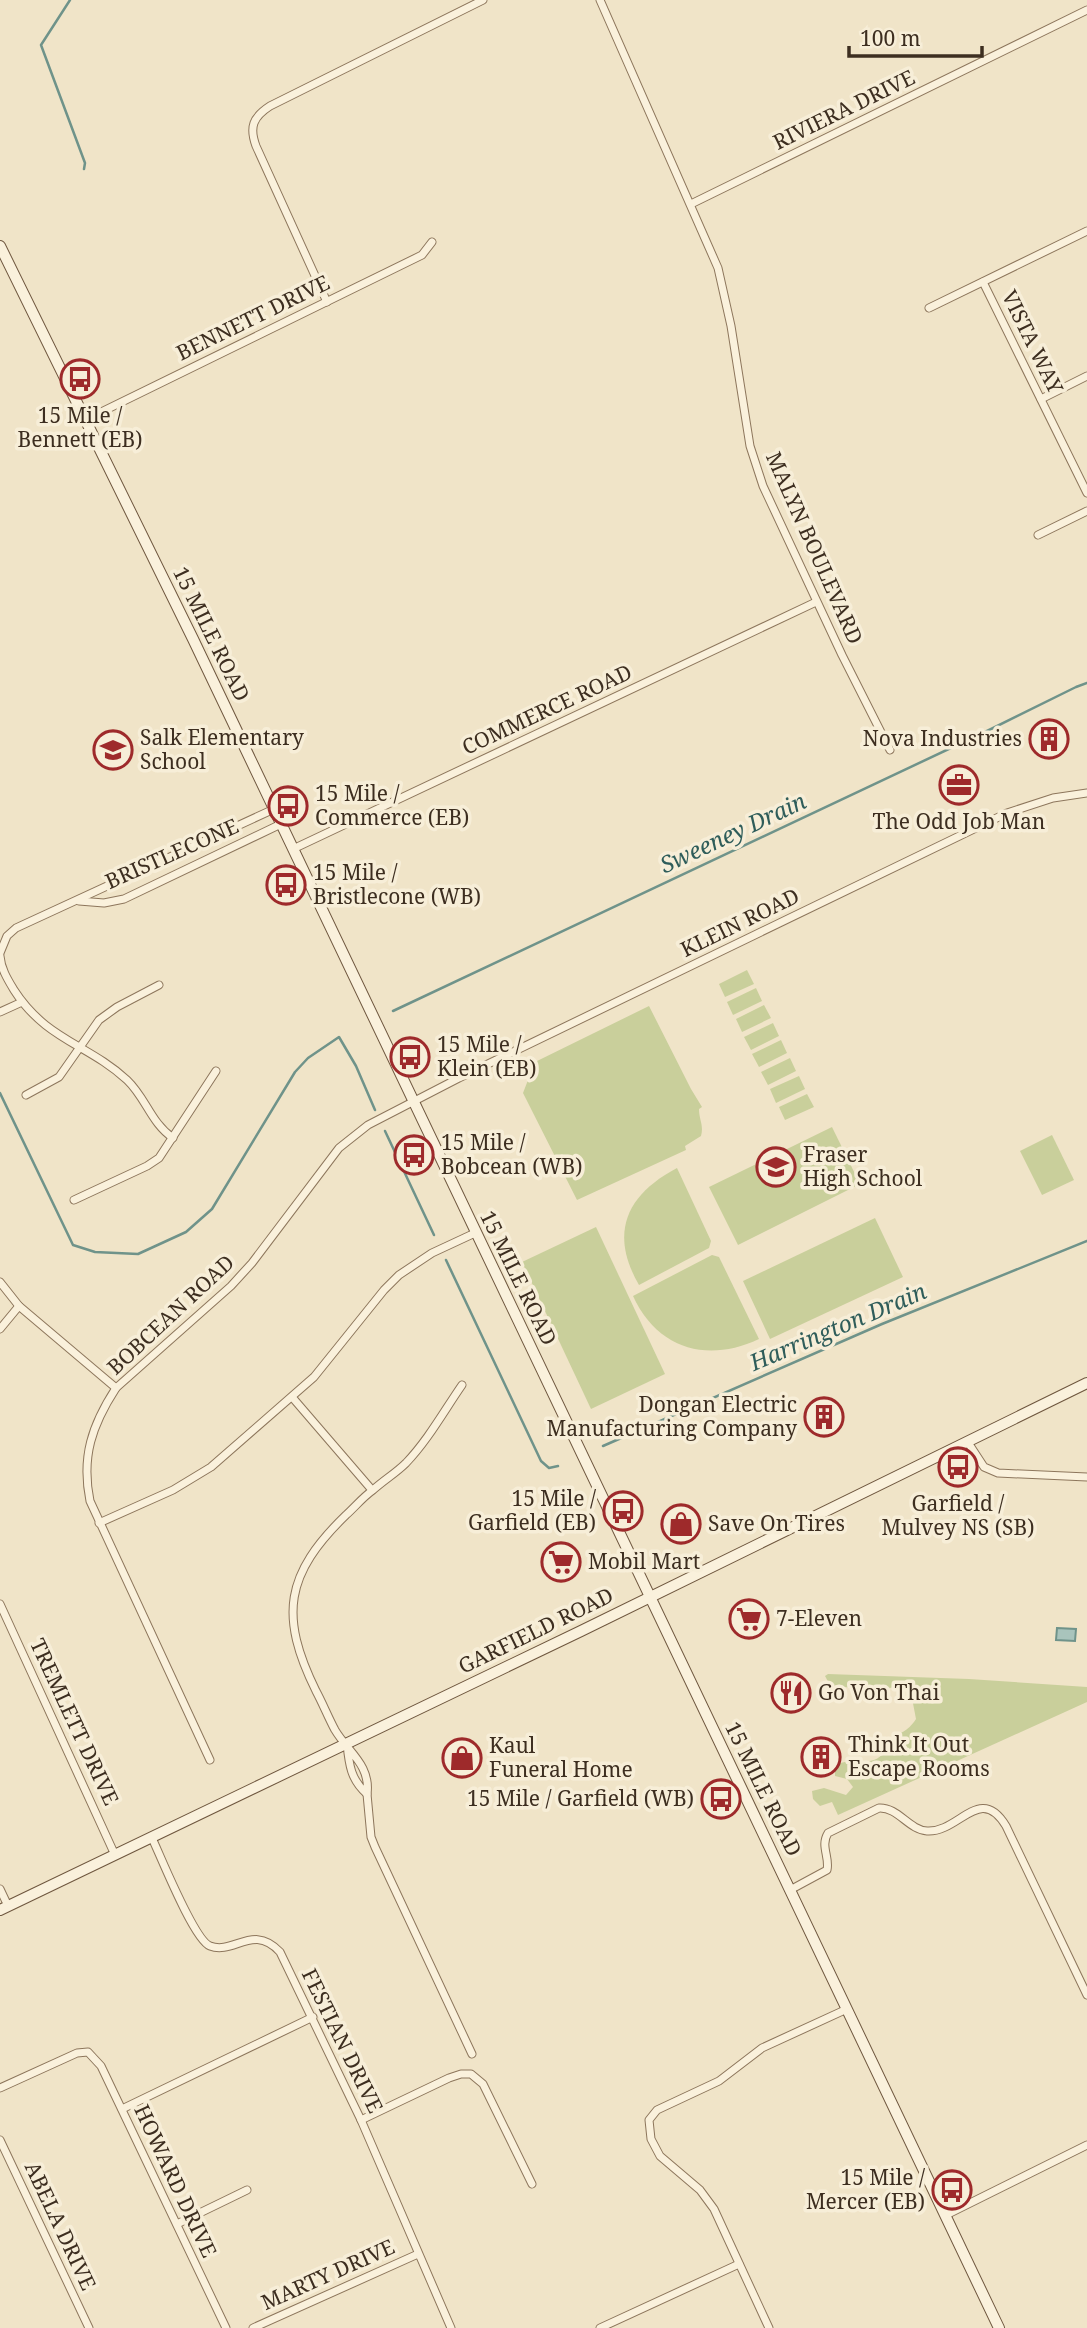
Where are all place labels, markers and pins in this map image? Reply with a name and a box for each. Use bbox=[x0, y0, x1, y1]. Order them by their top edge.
bus stop icon: 15 Mile / Bennett (EB) bbox=[59, 358, 101, 400]
place label: 15 Mile / Bennett (EB) bbox=[18, 401, 142, 453]
building icon: Nova Industries bbox=[1028, 718, 1070, 760]
place label: Salk Elementary School bbox=[140, 723, 304, 775]
place label: Nova Industries bbox=[863, 724, 1022, 752]
school or university icon: Salk Elementary School bbox=[92, 729, 134, 771]
office icon: The Odd Job Man bbox=[938, 764, 980, 806]
place label: 15 Mile / Commerce (EB) bbox=[315, 779, 469, 831]
bus stop icon: 15 Mile / Commerce (EB) bbox=[267, 785, 309, 827]
place label: The Odd Job Man bbox=[873, 807, 1045, 835]
place label: 15 Mile / Bristlecone (WB) bbox=[313, 858, 481, 910]
bus stop icon: 15 Mile / Bristlecone (WB) bbox=[265, 864, 307, 906]
place label: 15 Mile / Klein (EB) bbox=[437, 1030, 537, 1082]
bus stop icon: 15 Mile / Klein (EB) bbox=[389, 1036, 431, 1078]
place label: 15 Mile / Bobcean (WB) bbox=[441, 1128, 582, 1180]
bus stop icon: 15 Mile / Bobcean (WB) bbox=[393, 1134, 435, 1176]
place label: Fraser High School bbox=[803, 1140, 923, 1192]
school or university icon: Fraser High School bbox=[755, 1146, 797, 1188]
place label: Dongan Electric Manufacturing Company bbox=[546, 1390, 797, 1442]
building icon: Dongan Electric Manufacturing Company bbox=[803, 1396, 845, 1438]
bus stop icon: Garfield / Mulvey NS (SB) bbox=[937, 1446, 979, 1488]
place label: 15 Mile / Garfield (EB) bbox=[468, 1484, 597, 1536]
place label: Garfield / Mulvey NS (SB) bbox=[882, 1489, 1034, 1541]
bus stop icon: 15 Mile / Garfield (EB) bbox=[602, 1490, 644, 1532]
shop icon: Save On Tires bbox=[660, 1503, 702, 1545]
place label: Save On Tires bbox=[708, 1509, 845, 1537]
supermarket icon: Mobil Mart bbox=[540, 1541, 582, 1583]
place label: Mobil Mart bbox=[588, 1547, 700, 1575]
supermarket icon: 7-Eleven bbox=[728, 1598, 770, 1640]
place label: 7-Eleven bbox=[776, 1604, 862, 1632]
restaurant icon: Go Von Thai bbox=[770, 1672, 812, 1714]
place label: Go Von Thai bbox=[818, 1678, 940, 1706]
place label: Think It Out Escape Rooms bbox=[848, 1730, 990, 1782]
place label: Kaul Funeral Home bbox=[489, 1731, 633, 1783]
building icon: Think It Out Escape Rooms bbox=[800, 1736, 842, 1778]
shop icon: Kaul Funeral Home bbox=[441, 1737, 483, 1779]
bus stop icon: 15 Mile / Garfield (WB) bbox=[700, 1778, 742, 1820]
place label: 15 Mile / Garfield (WB) bbox=[467, 1784, 694, 1812]
place label: 15 Mile / Mercer (EB) bbox=[806, 2163, 926, 2215]
bus stop icon: 15 Mile / Mercer (EB) bbox=[931, 2169, 973, 2211]

